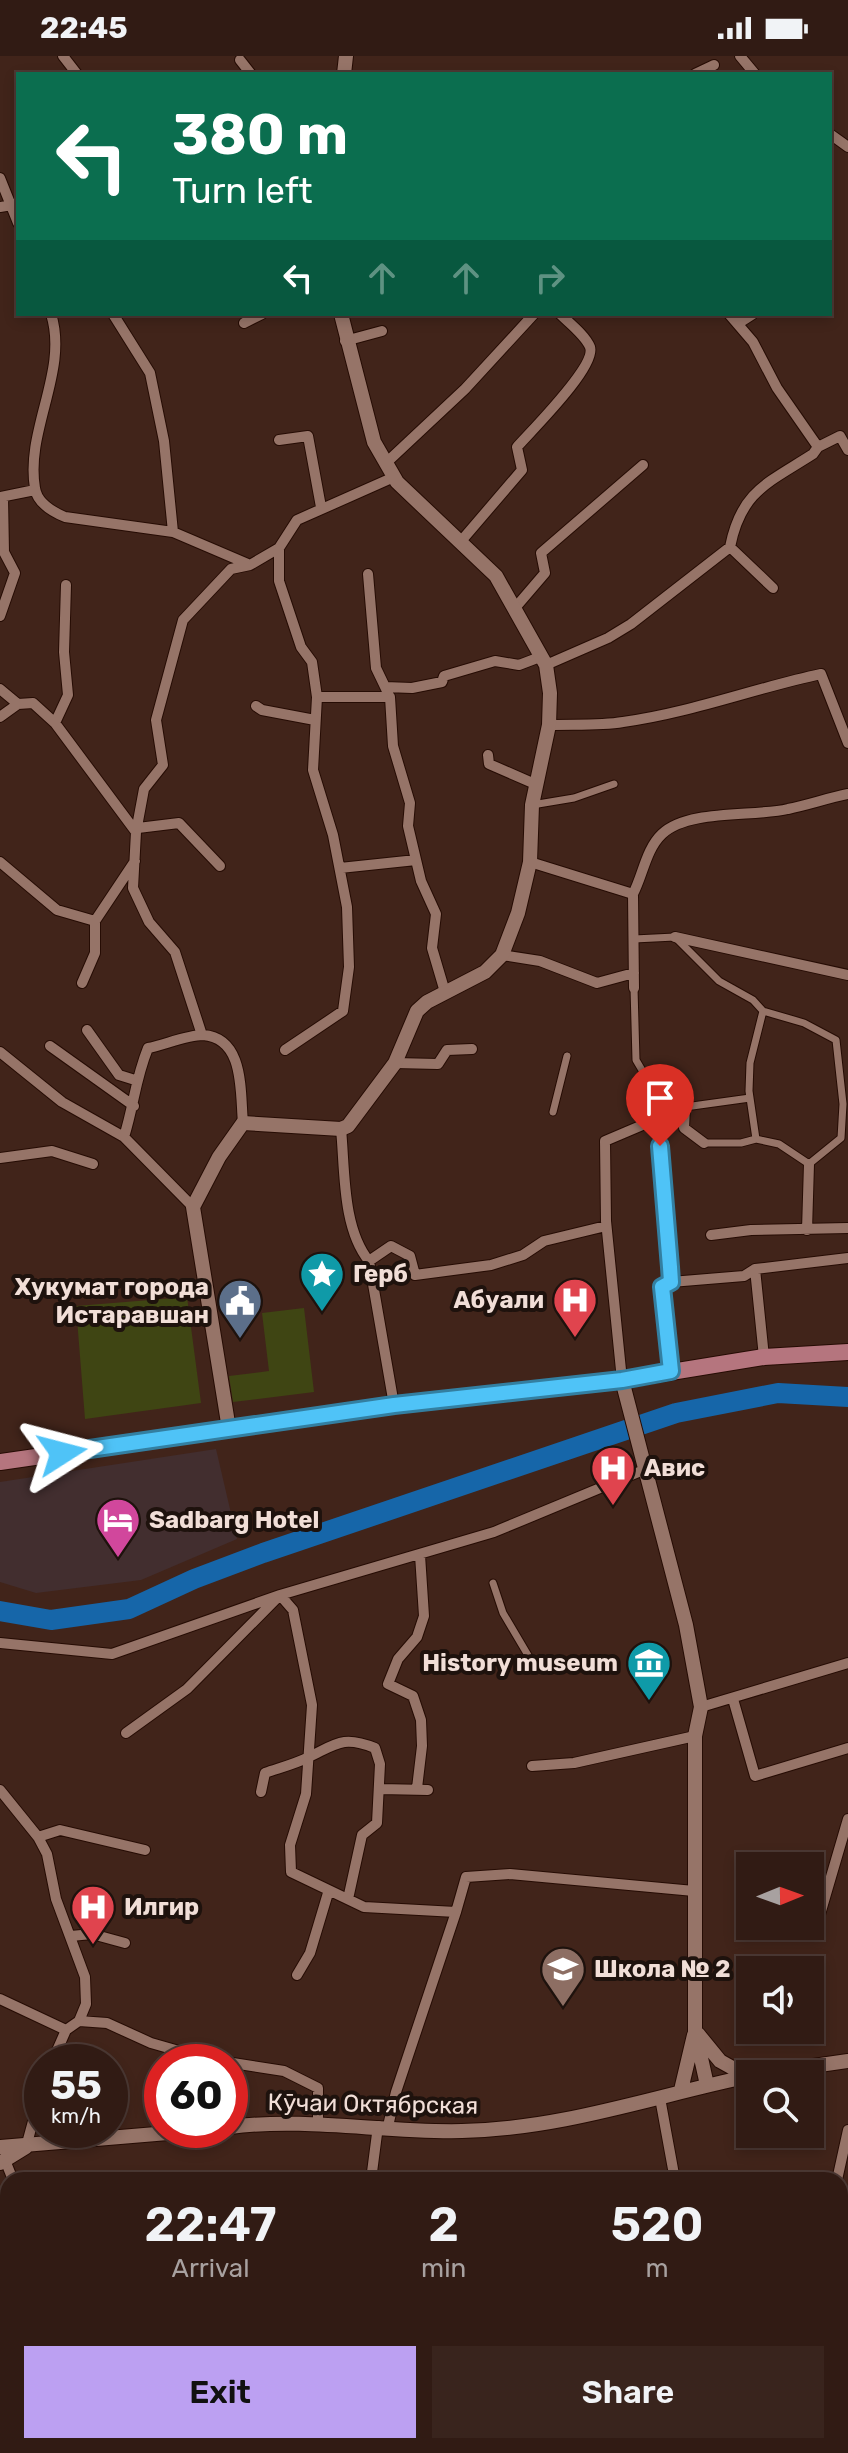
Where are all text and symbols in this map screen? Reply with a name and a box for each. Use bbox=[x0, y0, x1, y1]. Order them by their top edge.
text: 22:45 bbox=[40, 10, 128, 46]
text: 380 m bbox=[172, 102, 348, 168]
icon: left bbox=[40, 104, 144, 208]
text: Turn left bbox=[172, 169, 313, 212]
icon: left bbox=[276, 256, 320, 300]
icon: ahead bbox=[360, 256, 404, 300]
icon: ahead bbox=[444, 256, 488, 300]
icon: right bbox=[528, 256, 572, 300]
pin bbox=[626, 1064, 694, 1146]
icon: arrive bbox=[638, 1076, 682, 1120]
place icon: Герб bbox=[298, 1250, 346, 1313]
place label: Герб bbox=[353, 1260, 408, 1288]
place label: Хукумат города Истаравшан bbox=[14, 1273, 209, 1329]
hospital icon: Абуали bbox=[551, 1276, 599, 1339]
public building icon: Хукумат города Истаравшан bbox=[216, 1277, 264, 1340]
place label: Абуали bbox=[453, 1286, 544, 1314]
position arrow bbox=[20, 1411, 104, 1495]
hospital icon: Авис bbox=[589, 1444, 637, 1507]
place label: Авис bbox=[644, 1454, 705, 1482]
hotel icon: Sadbarg Hotel bbox=[94, 1496, 142, 1559]
place label: Sadbarg Hotel bbox=[149, 1506, 319, 1534]
museum icon: History museum bbox=[625, 1639, 673, 1702]
place label: History museum bbox=[422, 1649, 618, 1677]
north arrow bbox=[736, 1852, 824, 1940]
map controls bbox=[736, 1852, 824, 2148]
hospital icon: Илгир bbox=[69, 1883, 117, 1946]
place label: Илгир bbox=[124, 1893, 199, 1921]
school or university icon: Школа № 2 bbox=[539, 1945, 587, 2008]
place label: Школа № 2 bbox=[594, 1955, 731, 1983]
button: sound bbox=[736, 1956, 824, 2044]
speed limit sign: 60 bbox=[144, 2044, 248, 2148]
button: search bbox=[736, 2060, 824, 2148]
text: 55 bbox=[50, 2062, 102, 2109]
street label: Кӯчаи Октябрская bbox=[267, 2088, 479, 2120]
text: km/h bbox=[51, 2104, 101, 2128]
text: 22:47 bbox=[144, 2196, 277, 2253]
text: 2 bbox=[428, 2196, 459, 2253]
text: 520 bbox=[611, 2196, 704, 2253]
text: Arrival bbox=[172, 2253, 250, 2284]
text: min bbox=[421, 2253, 466, 2284]
text: m bbox=[646, 2253, 669, 2284]
button: Exit bbox=[24, 2346, 416, 2438]
button: Share bbox=[432, 2346, 824, 2438]

